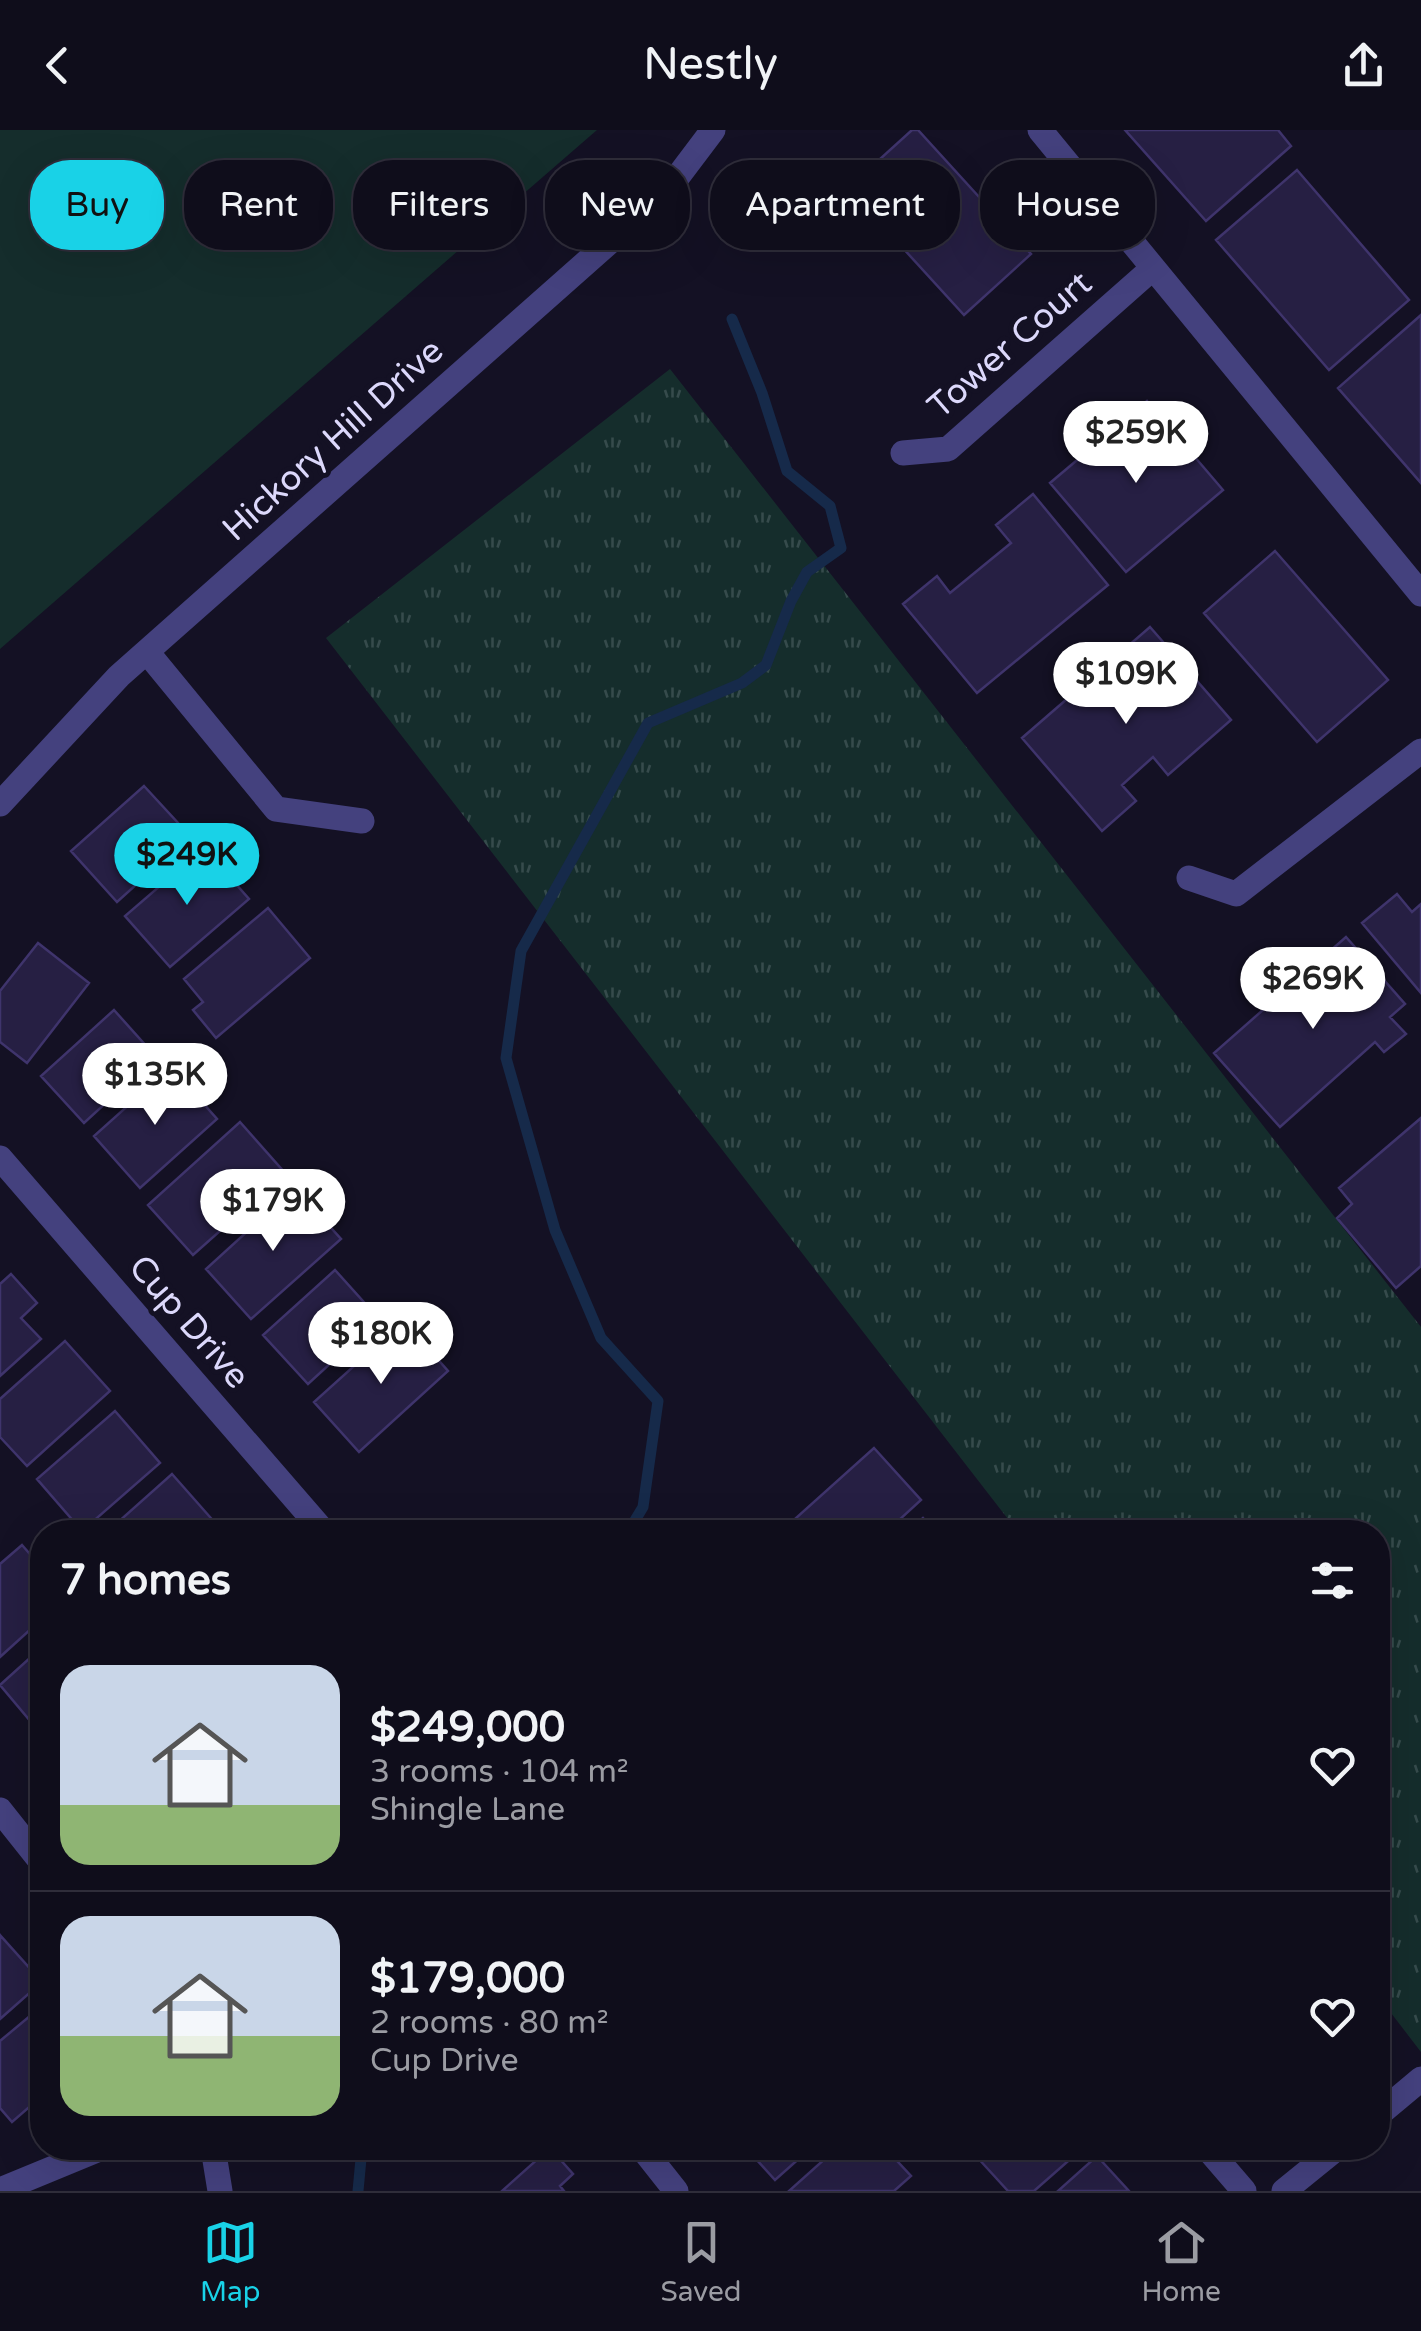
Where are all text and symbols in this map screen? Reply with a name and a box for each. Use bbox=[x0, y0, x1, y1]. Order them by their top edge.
icon: back bbox=[30, 38, 85, 93]
text: Nestly bbox=[643, 38, 778, 92]
icon: share bbox=[1336, 38, 1391, 93]
chip: Buy bbox=[30, 160, 164, 250]
chip: Rent bbox=[184, 160, 333, 250]
chip: Filters bbox=[353, 160, 525, 250]
chip: New bbox=[545, 160, 690, 250]
chip: Apartment bbox=[710, 160, 960, 250]
chip: House bbox=[980, 160, 1155, 250]
street label: Tower Court bbox=[920, 263, 1100, 427]
street label: Hickory Hill Drive bbox=[214, 330, 452, 550]
pin: $259K bbox=[1066, 401, 1206, 486]
text: $259K bbox=[1085, 414, 1187, 452]
pin: $109K bbox=[1056, 642, 1196, 727]
text: $109K bbox=[1075, 655, 1177, 693]
pin: $249K bbox=[117, 823, 257, 908]
text: $249K bbox=[136, 836, 238, 874]
pin: $269K bbox=[1243, 947, 1383, 1032]
text: $269K bbox=[1262, 960, 1364, 998]
pin: $135K bbox=[85, 1043, 225, 1128]
text: $135K bbox=[104, 1056, 206, 1094]
pin: $179K bbox=[203, 1169, 343, 1254]
text: $179K bbox=[222, 1182, 324, 1220]
street label: Cup Drive bbox=[120, 1247, 258, 1397]
pin: $180K bbox=[311, 1302, 451, 1387]
text: $180K bbox=[330, 1315, 432, 1353]
icon: filters bbox=[1305, 1553, 1360, 1608]
text: 7 homes bbox=[60, 1555, 231, 1606]
text: $249,000 bbox=[370, 1702, 565, 1753]
icon: home bbox=[140, 1705, 260, 1825]
icon: heart bbox=[1305, 1738, 1360, 1793]
text: 3 rooms · 104 m² bbox=[370, 1753, 629, 1791]
text: Shingle Lane bbox=[370, 1791, 565, 1829]
text: $179,000 bbox=[370, 1953, 565, 2004]
icon: home bbox=[140, 1956, 260, 2076]
icon: heart bbox=[1305, 1989, 1360, 2044]
text: 2 rooms · 80 m² bbox=[370, 2004, 609, 2042]
text: Cup Drive bbox=[370, 2042, 519, 2080]
tab: Map bbox=[200, 2215, 261, 2309]
tab: Saved bbox=[661, 2215, 742, 2309]
tab: Home bbox=[1142, 2215, 1221, 2309]

